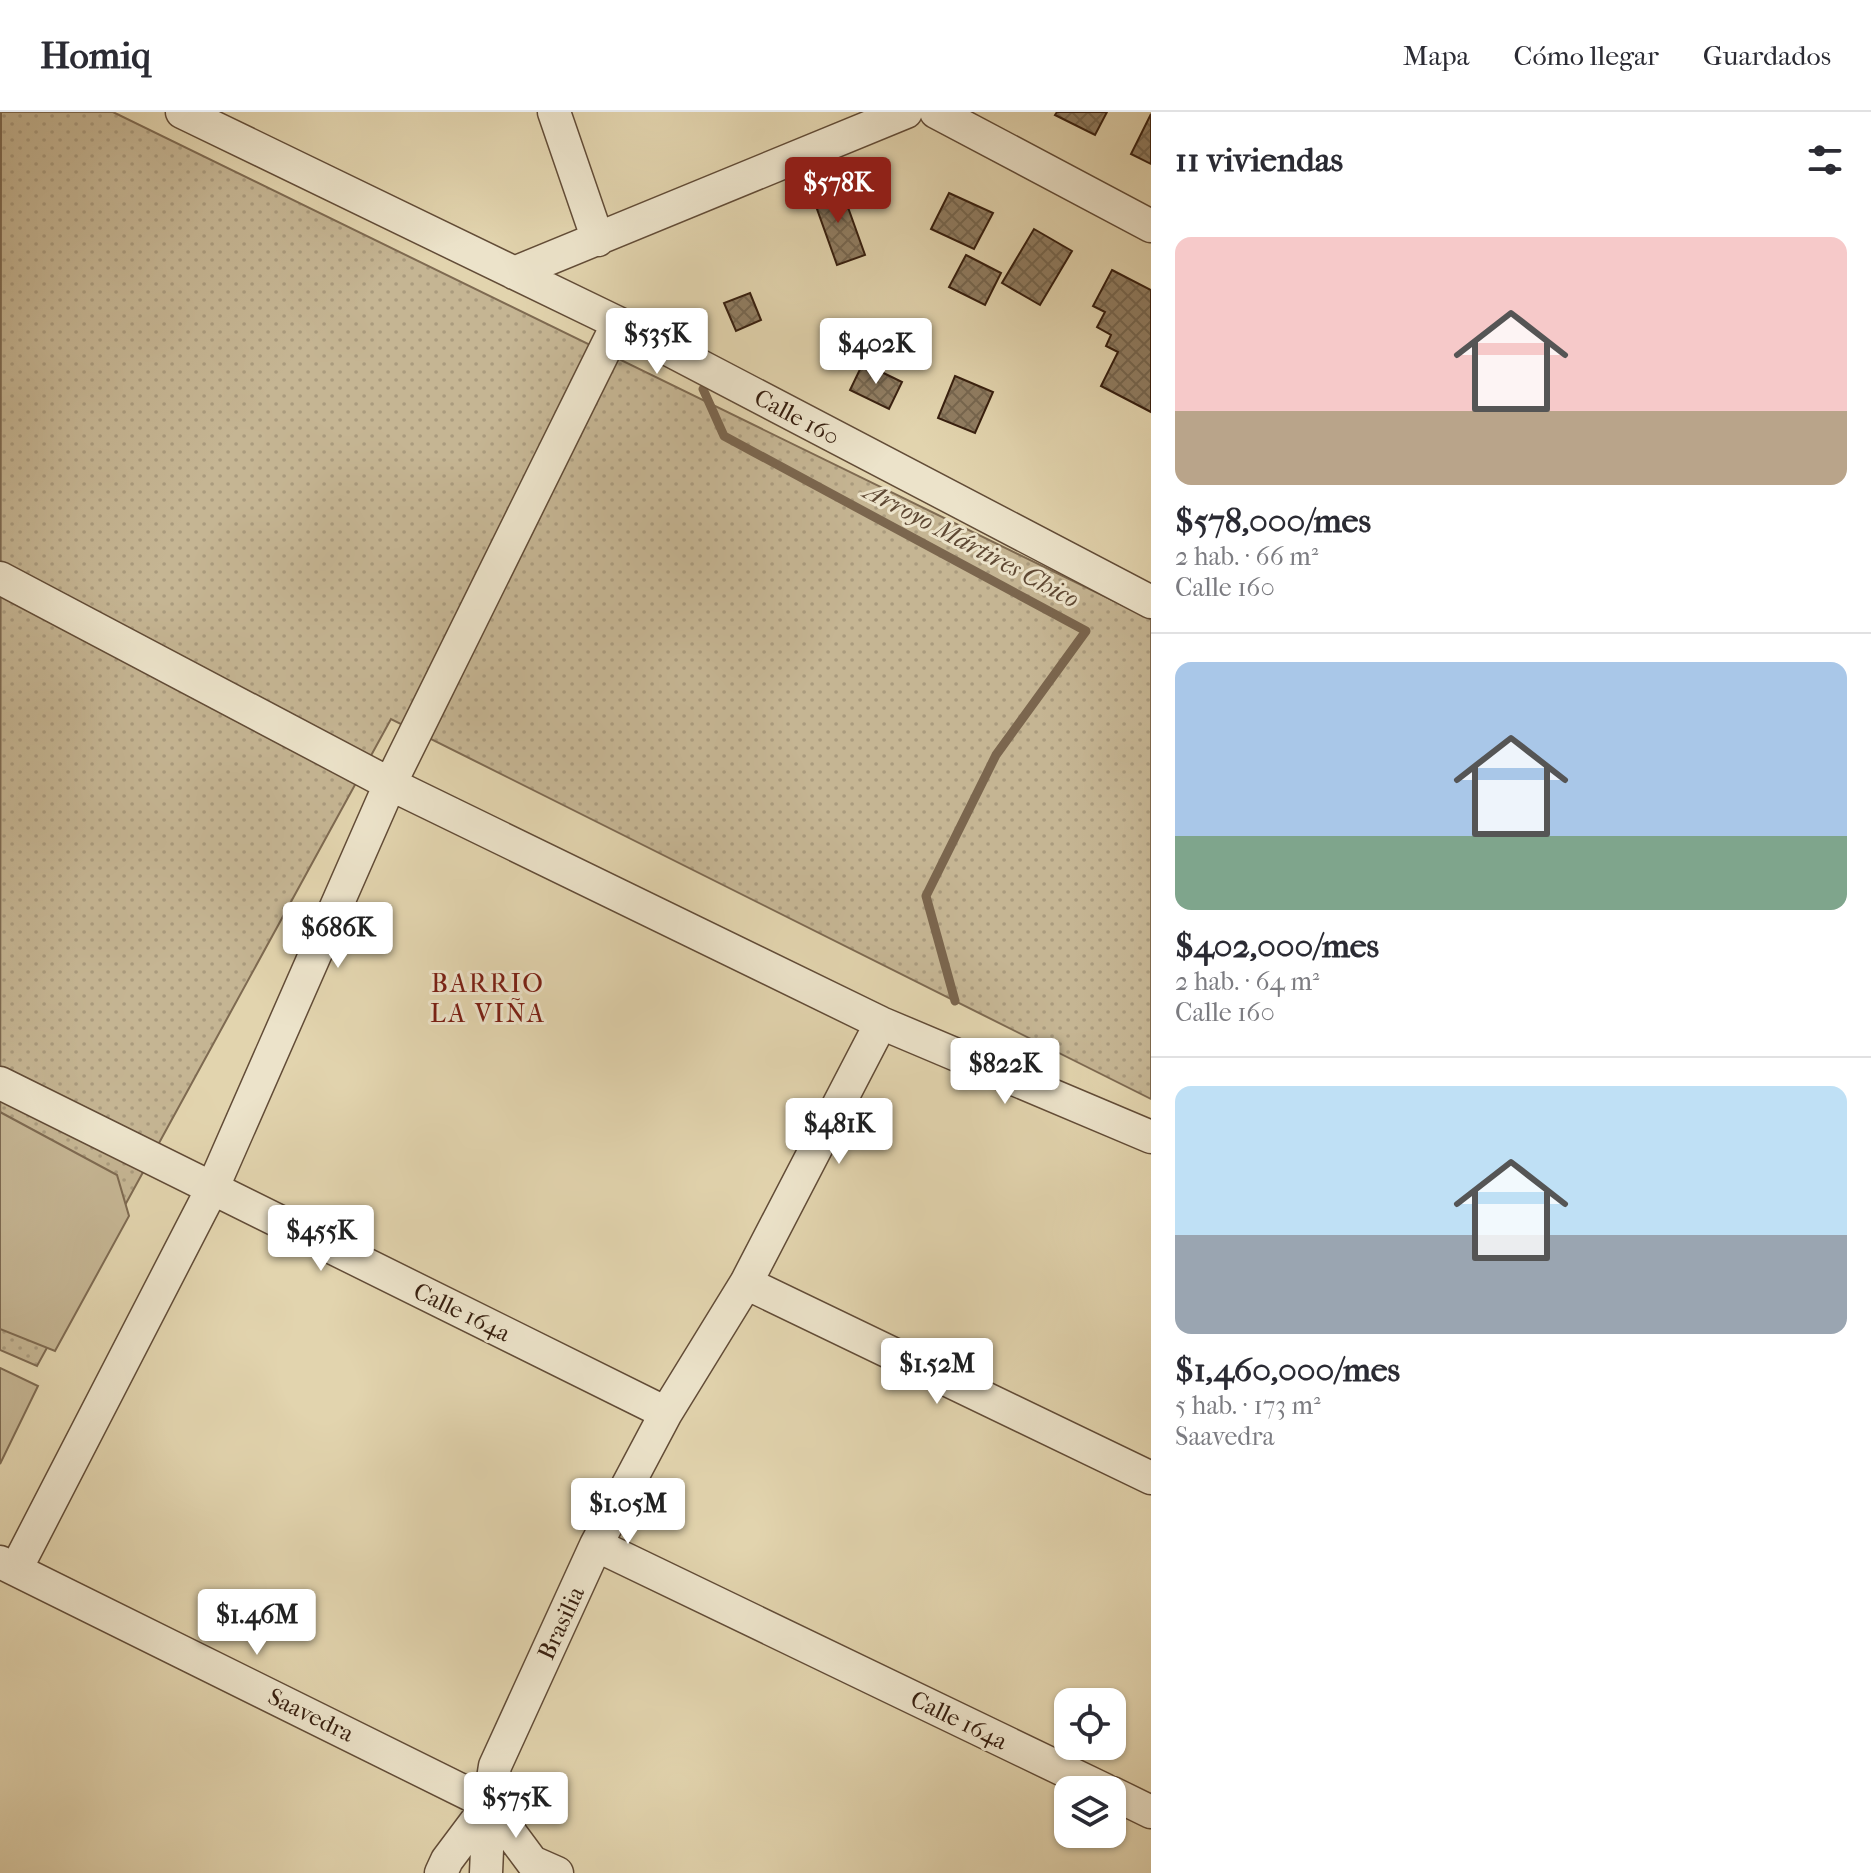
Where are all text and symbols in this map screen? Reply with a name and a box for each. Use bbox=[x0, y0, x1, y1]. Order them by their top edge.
text: Homiq bbox=[40, 33, 151, 78]
text: Mapa bbox=[1403, 39, 1470, 72]
text: Cómo llegar bbox=[1514, 39, 1659, 72]
text: Guardados bbox=[1703, 39, 1831, 72]
icon: filters bbox=[1803, 138, 1847, 182]
text: 11 viviendas bbox=[1175, 140, 1343, 180]
pin: $578K bbox=[782, 157, 894, 225]
text: $578K bbox=[803, 167, 873, 198]
icon: home bbox=[1439, 289, 1583, 433]
pin: $535K bbox=[601, 308, 713, 376]
text: $535K bbox=[624, 318, 690, 349]
pin: $402K bbox=[820, 318, 932, 386]
text: $402K bbox=[838, 328, 914, 359]
street label: Calle 160 bbox=[750, 383, 844, 451]
water label: Arroyo Mártires Chico bbox=[857, 474, 1084, 615]
text: $578,000/mes bbox=[1175, 501, 1371, 541]
text: 2 hab. · 66 m² bbox=[1175, 541, 1318, 572]
text: Calle 160 bbox=[1175, 572, 1275, 603]
icon: home bbox=[1439, 714, 1583, 858]
pin: $686K bbox=[282, 902, 394, 970]
text: $686K bbox=[301, 912, 375, 943]
text: $402,000/mes bbox=[1175, 926, 1379, 966]
text: 2 hab. · 64 m² bbox=[1175, 966, 1319, 997]
district label: BARRIO LA VIÑA bbox=[430, 968, 546, 1029]
text: Calle 160 bbox=[1175, 997, 1275, 1028]
pin: $822K bbox=[949, 1038, 1061, 1106]
text: $822K bbox=[968, 1048, 1042, 1079]
pin: $481K bbox=[783, 1098, 895, 1166]
text: $481K bbox=[804, 1108, 874, 1139]
icon: home bbox=[1439, 1138, 1583, 1282]
pin: $455K bbox=[265, 1205, 377, 1273]
text: $455K bbox=[286, 1215, 356, 1246]
street label: Calle 164a bbox=[409, 1277, 516, 1348]
pin: $1.52M bbox=[872, 1338, 1002, 1406]
text: $1.52M bbox=[899, 1348, 975, 1379]
text: $1,460,000/mes bbox=[1175, 1350, 1400, 1390]
text: 5 hab. · 173 m² bbox=[1175, 1390, 1320, 1421]
text: Saavedra bbox=[1175, 1421, 1275, 1452]
pin: $1.05M bbox=[563, 1478, 693, 1546]
text: $1.05M bbox=[589, 1488, 667, 1519]
street label: Brasilia bbox=[532, 1581, 590, 1664]
pin: $1.46M bbox=[192, 1589, 322, 1657]
text: $1.46M bbox=[216, 1599, 298, 1630]
street label: Saavedra bbox=[264, 1682, 359, 1748]
street label: Calle 164a bbox=[906, 1685, 1013, 1756]
map controls bbox=[1054, 1688, 1126, 1848]
button: locate bbox=[1054, 1688, 1126, 1760]
pin: $575K bbox=[460, 1772, 572, 1840]
button: layers bbox=[1054, 1776, 1126, 1848]
text: $575K bbox=[482, 1782, 550, 1813]

